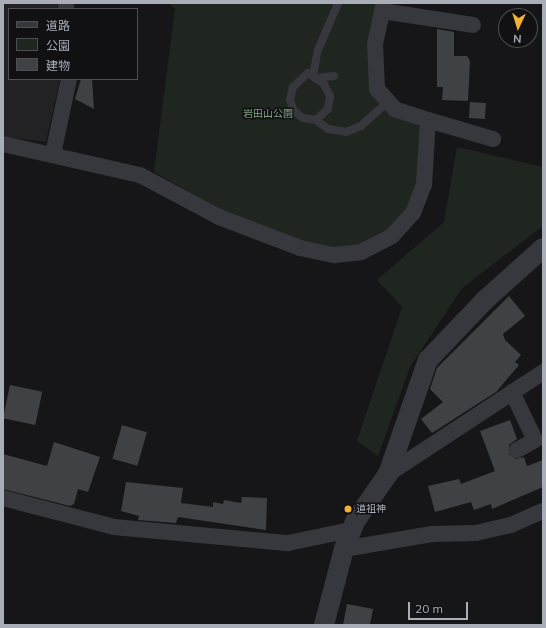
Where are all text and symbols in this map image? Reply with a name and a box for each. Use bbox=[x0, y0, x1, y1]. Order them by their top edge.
legend bbox=[8, 8, 138, 80]
north arrow bbox=[498, 8, 538, 48]
text: 道路 bbox=[46, 18, 70, 33]
text: N bbox=[513, 32, 522, 46]
text: 公園 bbox=[46, 38, 70, 53]
text: 建物 bbox=[46, 58, 70, 73]
park label: 岩田山公園 bbox=[243, 108, 293, 120]
place label: 道祖神 bbox=[356, 503, 386, 515]
marker: 道祖神 bbox=[343, 504, 353, 514]
scale bar bbox=[410, 594, 470, 620]
text: 20 m bbox=[415, 601, 443, 616]

